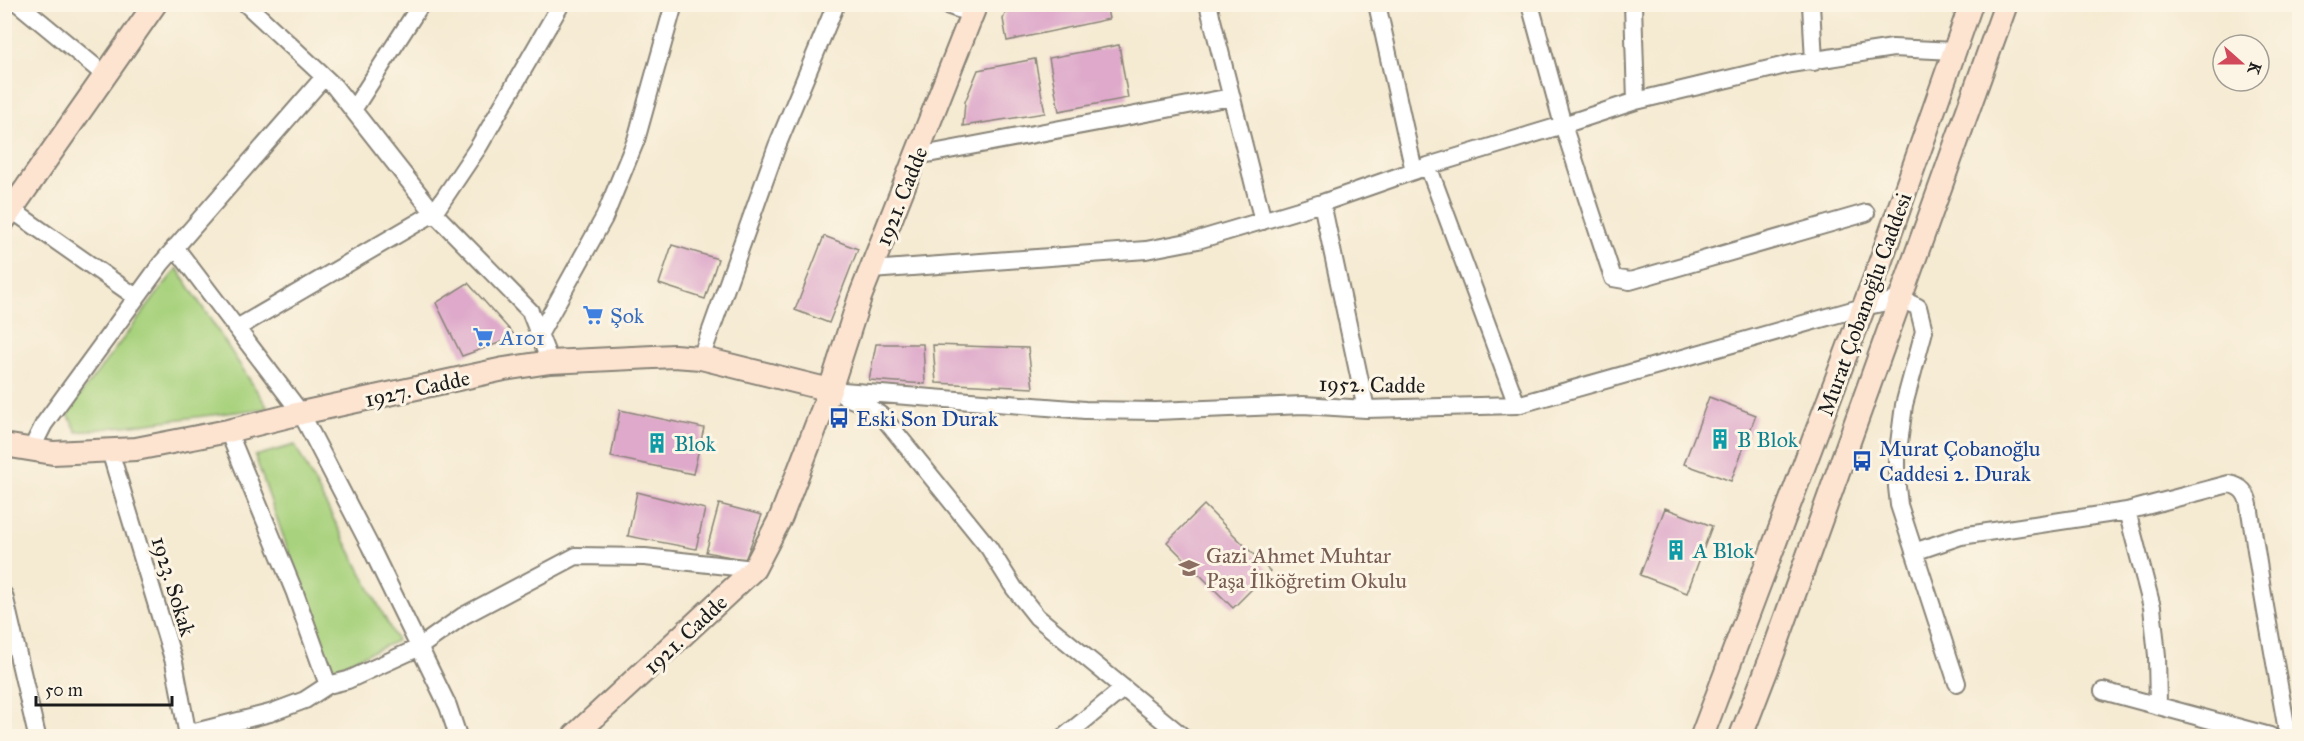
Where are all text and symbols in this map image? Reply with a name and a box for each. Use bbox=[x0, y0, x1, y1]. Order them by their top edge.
north arrow bbox=[2211, 33, 2271, 93]
text: K bbox=[2243, 59, 2265, 78]
street label: 1921. Cadde bbox=[869, 143, 934, 250]
street label: Murat Çobanoğlu Caddesi bbox=[1811, 189, 1917, 420]
place label: Şok bbox=[610, 302, 645, 329]
supermarket icon: Şok bbox=[581, 303, 605, 327]
place label: A101 bbox=[499, 324, 545, 351]
supermarket icon: A101 bbox=[471, 325, 495, 349]
street label: 1927. Cadde bbox=[362, 364, 472, 413]
street label: 1952. Cadde bbox=[1318, 370, 1426, 399]
place label: Eski Son Durak bbox=[856, 405, 999, 432]
bus stop icon: Eski Son Durak bbox=[827, 406, 851, 430]
place label: B Blok bbox=[1737, 426, 1799, 453]
building icon: B Blok bbox=[1708, 427, 1732, 451]
place label: Blok bbox=[674, 430, 717, 457]
building icon: Blok bbox=[645, 431, 669, 455]
place label: Murat Çobanoğlu Caddesi 2. Durak bbox=[1879, 435, 2041, 487]
bus stop icon: Murat Çobanoğlu Caddesi 2. Durak bbox=[1850, 449, 1874, 473]
street label: 1923. Sokak bbox=[146, 533, 202, 640]
place label: A Blok bbox=[1692, 537, 1755, 564]
building icon: A Blok bbox=[1664, 538, 1688, 562]
place label: Gazi Ahmet Muhtar Paşa İlköğretim Okulu bbox=[1206, 542, 1407, 594]
school or university icon: Gazi Ahmet Muhtar Paşa İlköğretim Okulu bbox=[1177, 556, 1201, 580]
street label: 1921. Cadde bbox=[638, 589, 733, 680]
scale bar bbox=[36, 669, 172, 707]
text: 50 m bbox=[45, 679, 83, 701]

